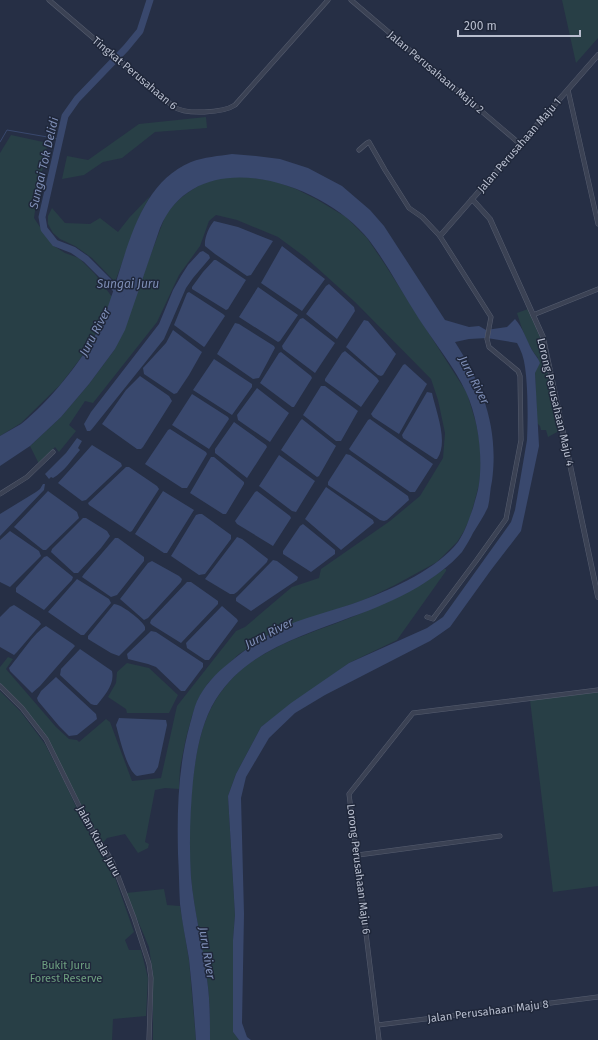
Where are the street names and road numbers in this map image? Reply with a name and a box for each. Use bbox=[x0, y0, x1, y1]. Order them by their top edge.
street label: Jalan Perusahaan Maju 2 bbox=[385, 28, 486, 116]
street label: Tingkat Perusahaan 6 bbox=[90, 34, 180, 113]
street label: Jalan Perusahaan Maju 1 bbox=[475, 95, 564, 195]
street label: Lorong Perusahaan Maju 4 bbox=[534, 337, 577, 468]
street label: Lorong Perusahaan Maju 6 bbox=[344, 803, 373, 935]
street label: Jalan Kuala Juru bbox=[74, 804, 123, 879]
street label: Jalan Perusahaan Maju 8 bbox=[427, 998, 549, 1025]

